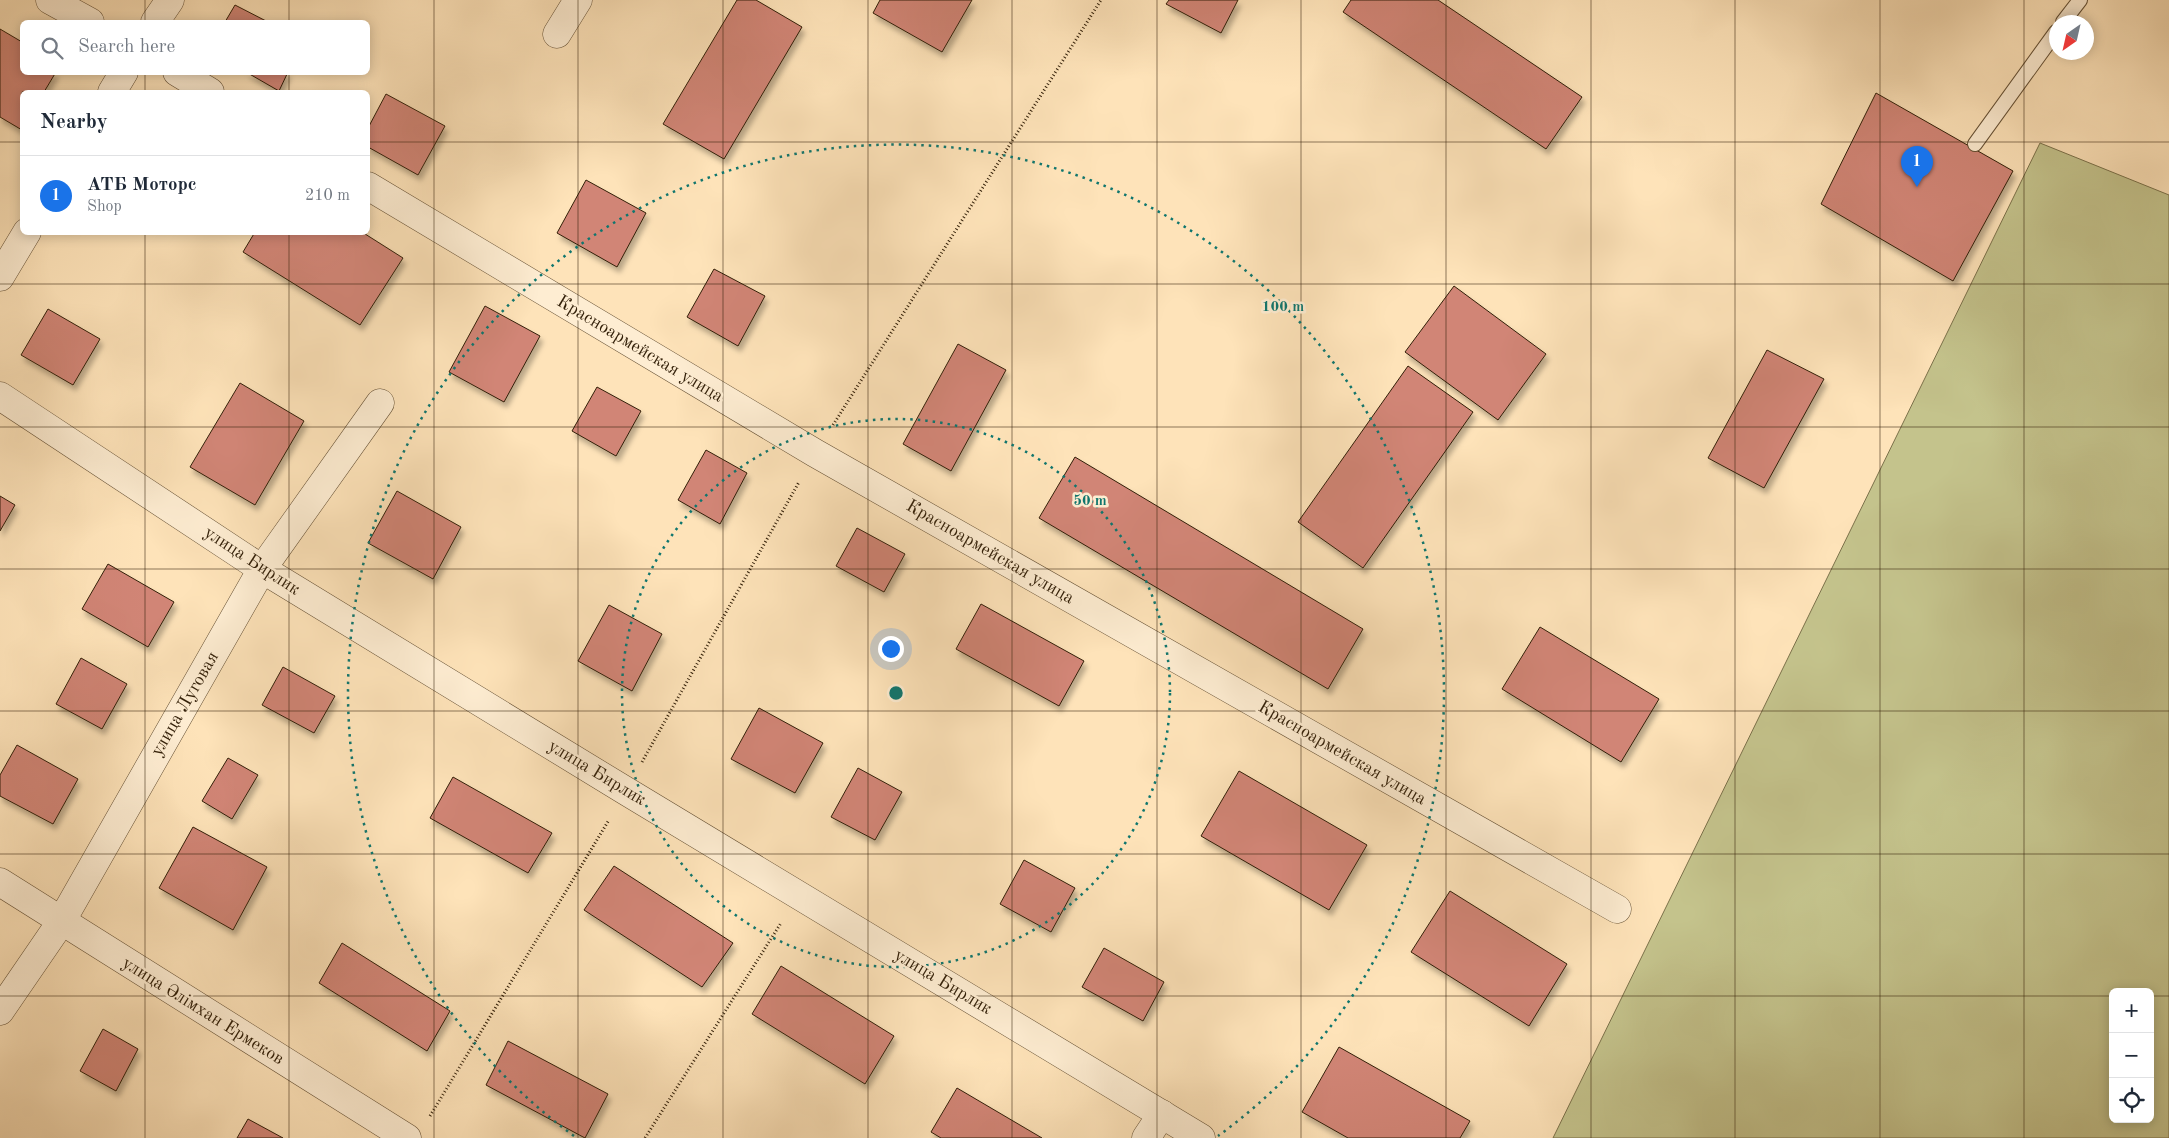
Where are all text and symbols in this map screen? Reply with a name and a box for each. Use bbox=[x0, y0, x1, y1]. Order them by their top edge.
north arrow bbox=[2049, 15, 2094, 60]
search box bbox=[20, 20, 370, 75]
icon: search bbox=[38, 34, 66, 62]
text: Search here bbox=[78, 38, 175, 57]
text: Nearby bbox=[40, 112, 108, 133]
pin: 1 bbox=[1901, 146, 1933, 187]
text: АТБ Моторс bbox=[87, 176, 197, 195]
text: 1 bbox=[51, 188, 61, 204]
text: 210 m bbox=[305, 188, 350, 204]
text: Shop bbox=[87, 199, 122, 215]
street label: Красноармейская улица bbox=[554, 292, 726, 406]
text: 100 m bbox=[1262, 300, 1304, 315]
text: 50 m bbox=[1073, 494, 1107, 509]
street label: Красноармейская улица bbox=[903, 497, 1077, 608]
street label: улица Бирлик bbox=[201, 523, 303, 599]
your location bbox=[878, 636, 904, 662]
street label: улица Луговая bbox=[148, 649, 222, 759]
centre of rings bbox=[887, 684, 905, 702]
street label: Красноармейская улица bbox=[1255, 698, 1429, 809]
street label: улица Бирлик bbox=[545, 737, 649, 809]
street label: улица Бирлик bbox=[891, 946, 995, 1018]
street label: улица Әлімхан Ермеков bbox=[119, 954, 287, 1068]
map controls bbox=[2109, 988, 2154, 1123]
button: + bbox=[2109, 988, 2154, 1033]
button: − bbox=[2109, 1033, 2154, 1078]
button: locate bbox=[2109, 1078, 2154, 1123]

